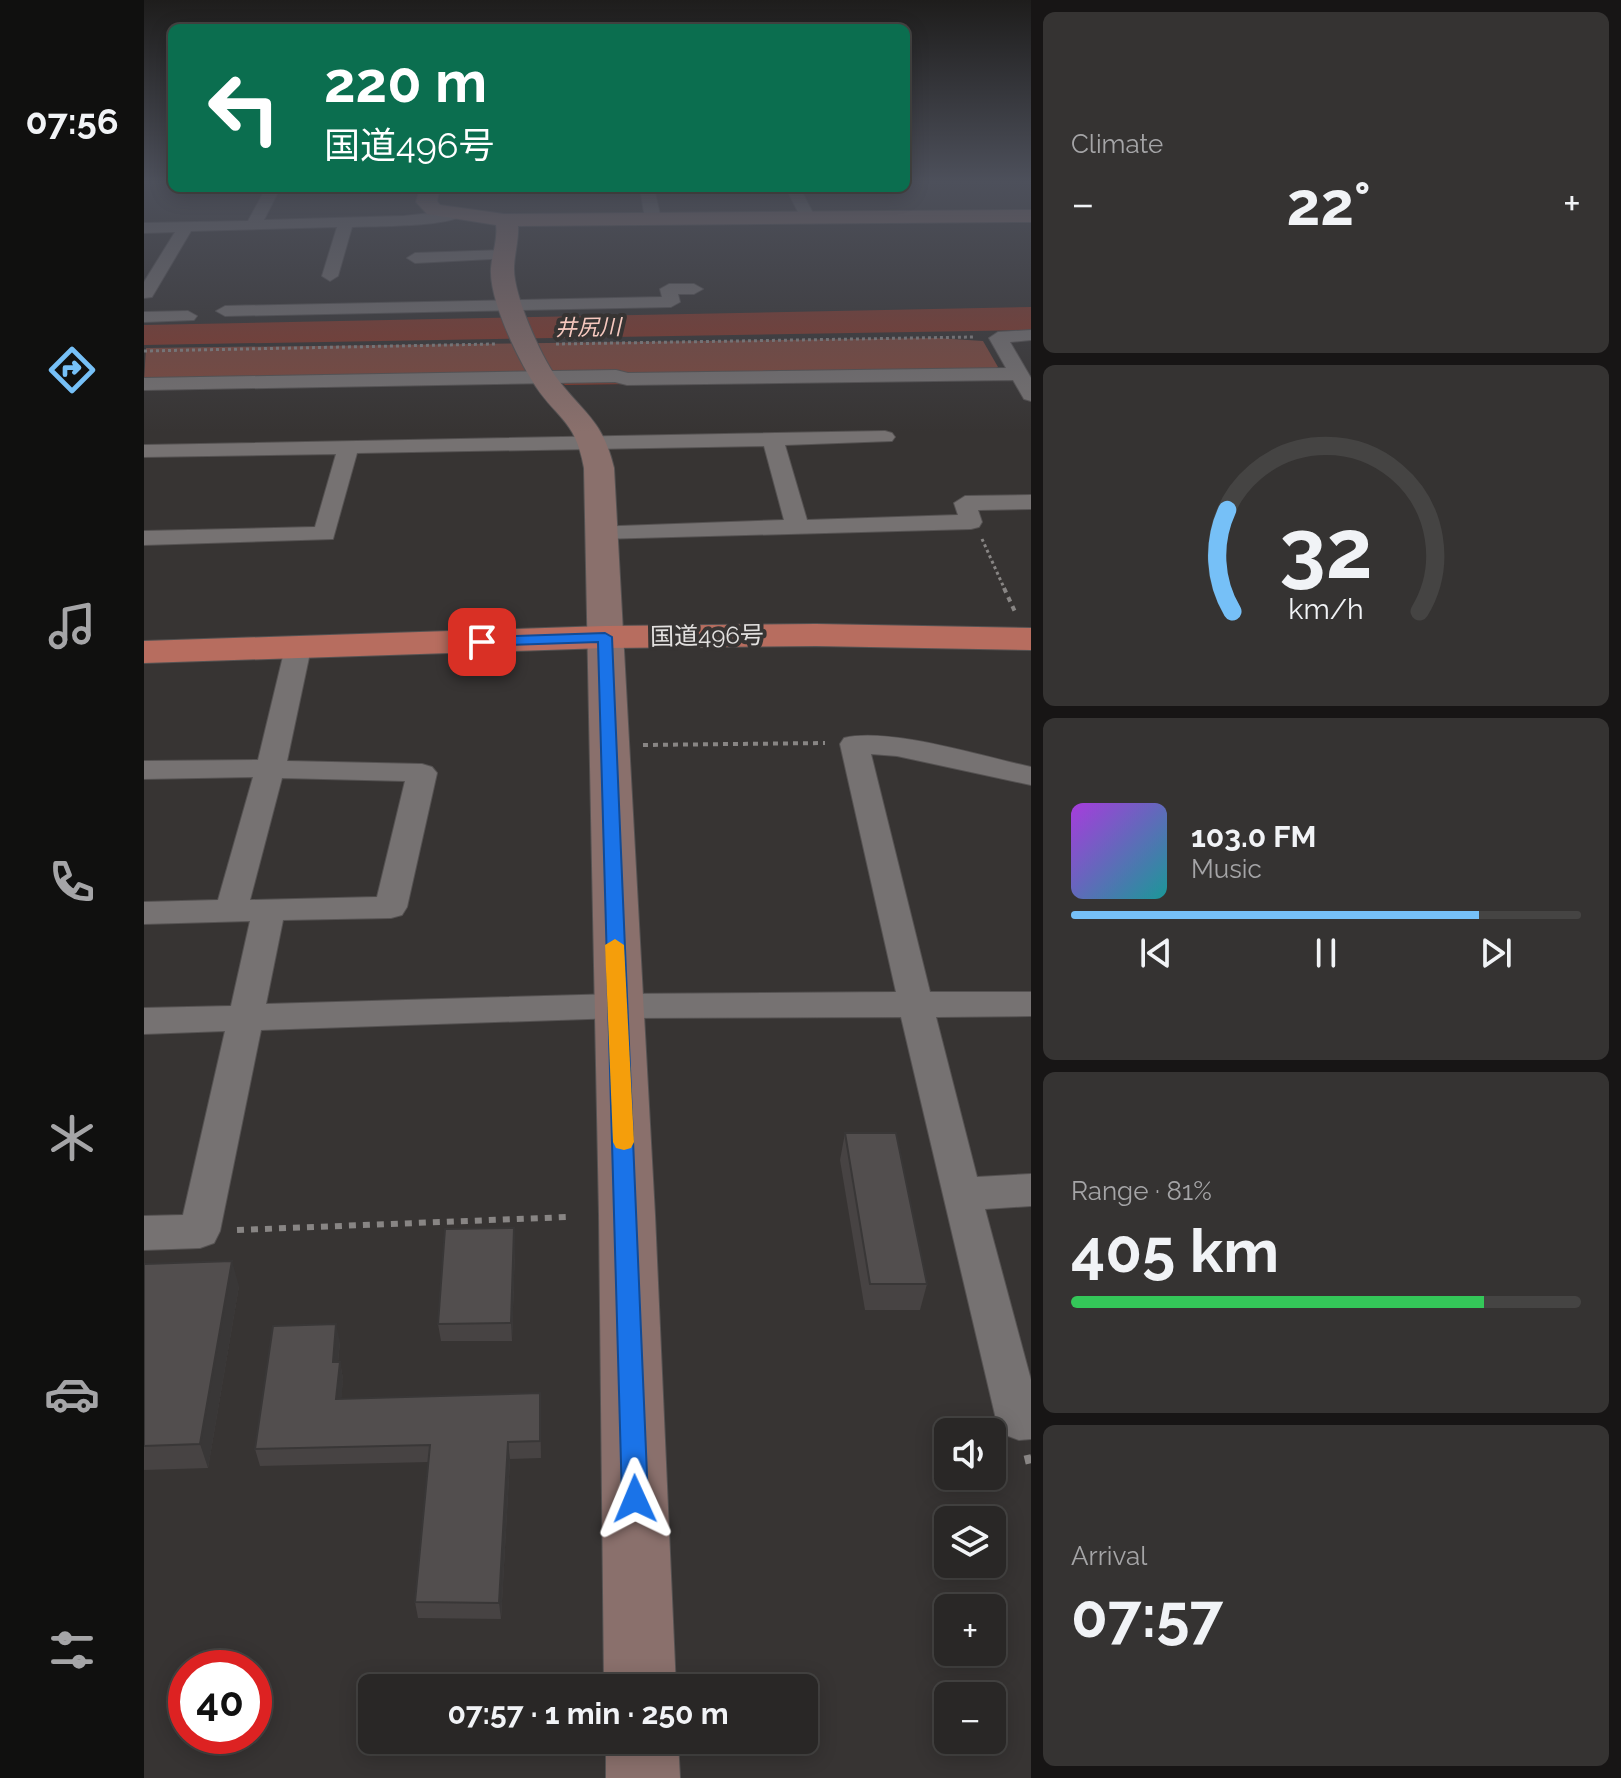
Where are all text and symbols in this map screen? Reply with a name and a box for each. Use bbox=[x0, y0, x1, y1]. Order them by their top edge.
text: 220 m bbox=[324, 49, 487, 115]
icon: left bbox=[192, 56, 296, 160]
text: 07:56 bbox=[26, 100, 119, 142]
text: 国道496号 bbox=[324, 124, 494, 166]
text: Climate bbox=[1071, 129, 1163, 159]
text: 22° bbox=[1287, 169, 1371, 239]
text: − bbox=[1071, 178, 1095, 229]
text: + bbox=[1563, 178, 1581, 229]
water label: 井尻川 bbox=[555, 313, 623, 341]
icon: directions bbox=[44, 342, 100, 398]
text: 32 bbox=[1279, 499, 1373, 596]
text: km/h bbox=[1288, 592, 1364, 626]
icon: music bbox=[44, 598, 100, 654]
pin bbox=[448, 608, 516, 676]
icon: arrive bbox=[460, 620, 504, 664]
street label: 国道496号 bbox=[650, 620, 764, 651]
text: 103.0 FM bbox=[1191, 819, 1317, 854]
icon: phone bbox=[44, 854, 100, 910]
text: Music bbox=[1191, 854, 1262, 884]
icon: previous bbox=[1134, 931, 1178, 975]
icon: pause bbox=[1304, 931, 1348, 975]
icon: next bbox=[1474, 931, 1518, 975]
icon: climate bbox=[44, 1110, 100, 1166]
text: Range · 81% bbox=[1071, 1176, 1212, 1206]
text: 405 km bbox=[1071, 1216, 1279, 1286]
icon: car bbox=[44, 1366, 100, 1422]
map controls bbox=[934, 1418, 1006, 1754]
button: sound bbox=[934, 1418, 1006, 1490]
position arrow bbox=[593, 1457, 677, 1541]
button: layers bbox=[934, 1506, 1006, 1578]
text: Arrival bbox=[1071, 1541, 1147, 1571]
text: 07:57 bbox=[1071, 1581, 1223, 1651]
button: + bbox=[934, 1594, 1006, 1666]
icon: filters bbox=[44, 1622, 100, 1678]
speed limit sign: 40 bbox=[168, 1650, 272, 1754]
button: − bbox=[934, 1682, 1006, 1754]
text: 07:57 · 1 min · 250 m bbox=[447, 1696, 729, 1731]

